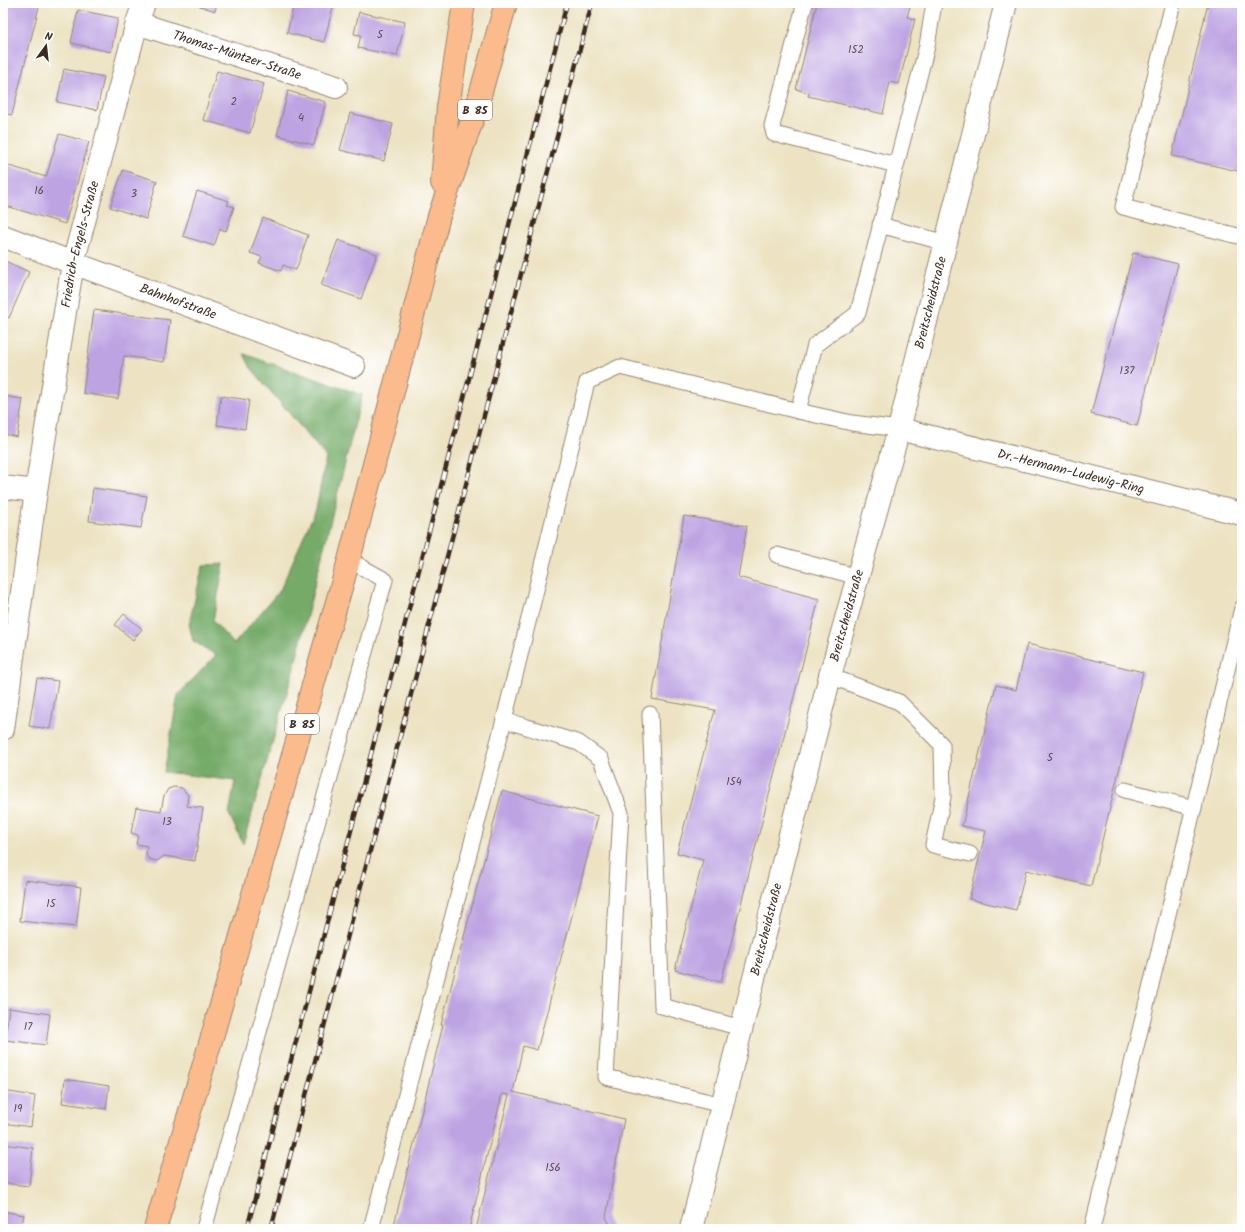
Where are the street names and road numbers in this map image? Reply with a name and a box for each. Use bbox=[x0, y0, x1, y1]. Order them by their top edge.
street label: Thomas-Müntzer-Straße bbox=[170, 25, 304, 86]
road number: B 85 bbox=[458, 100, 492, 120]
street label: Friedrich-Engels-Straße bbox=[55, 178, 105, 309]
street label: Breitscheidstraße bbox=[909, 254, 953, 351]
street label: Bahnhofstraße bbox=[137, 278, 220, 325]
street label: Dr.-Hermann-Ludewig-Ring bbox=[995, 443, 1146, 500]
street label: Breitscheidstraße bbox=[824, 567, 870, 664]
road number: B 85 bbox=[285, 714, 319, 734]
street label: Breitscheidstraße bbox=[745, 881, 788, 978]

